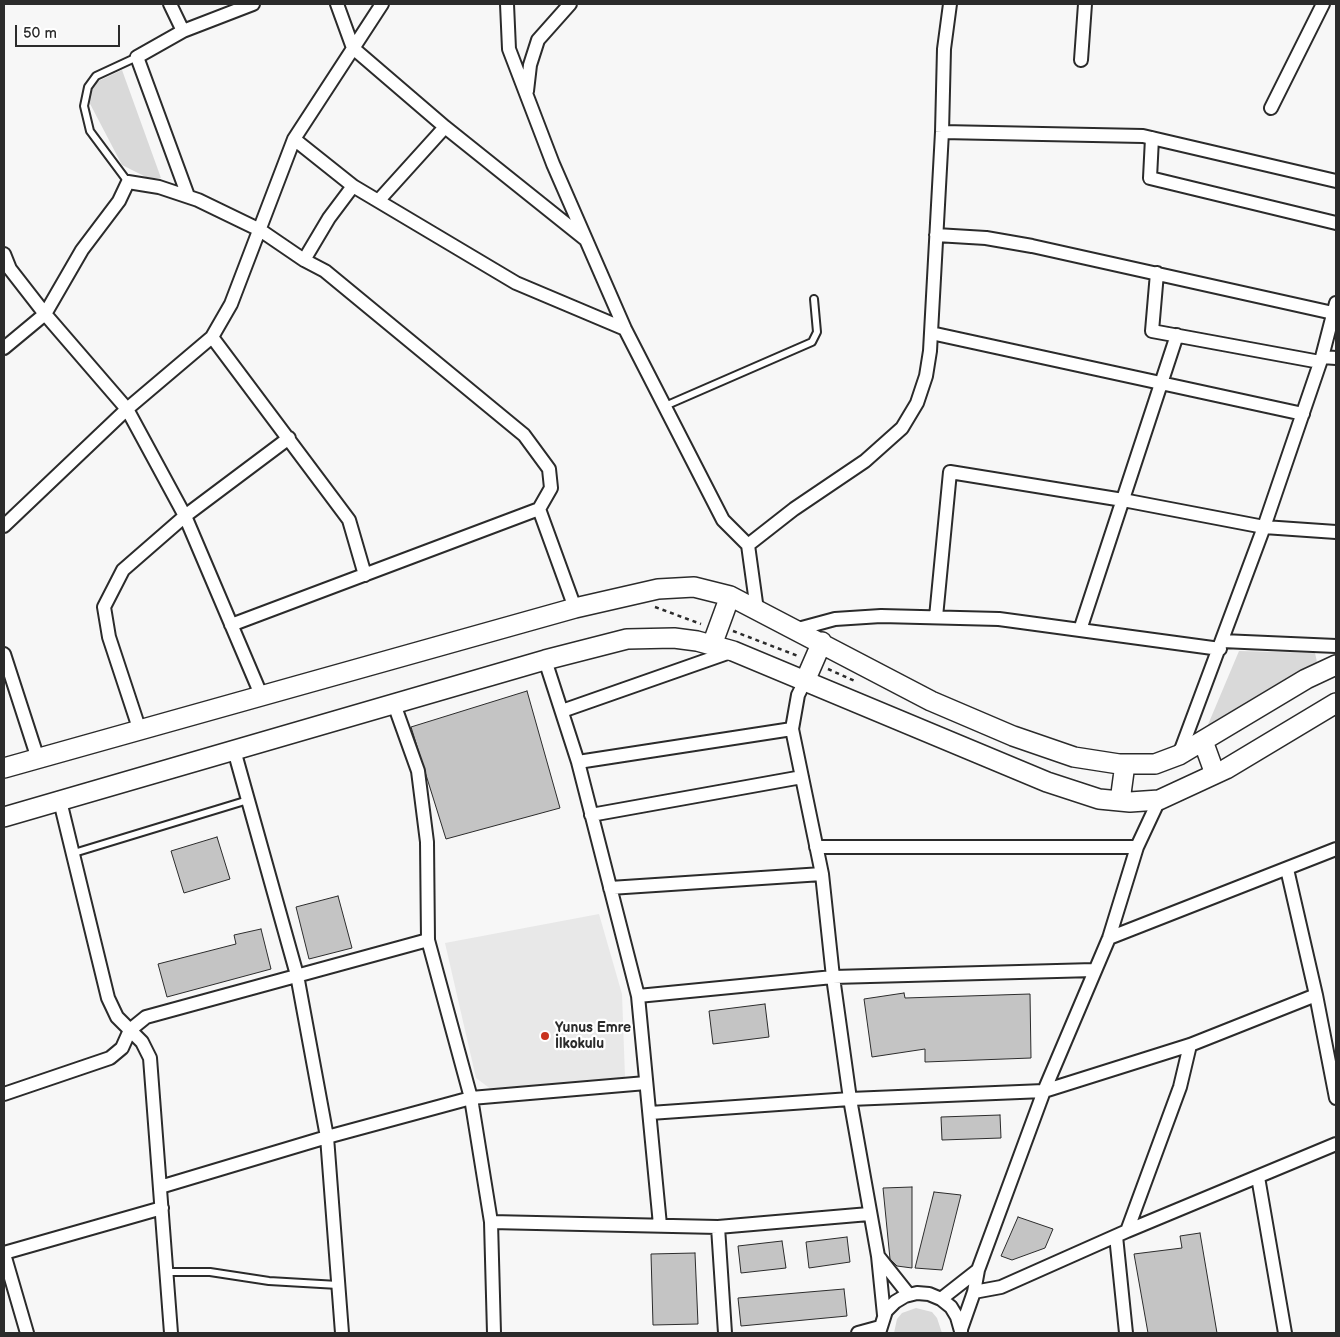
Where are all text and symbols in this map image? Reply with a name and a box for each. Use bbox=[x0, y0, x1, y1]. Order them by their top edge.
scale bar bbox=[18, 15, 122, 47]
text: 50 m bbox=[23, 24, 57, 43]
place label: Yunus Emre İlkokulu bbox=[555, 1020, 631, 1052]
marker: Yunus Emre İlkokulu bbox=[539, 1030, 551, 1042]

